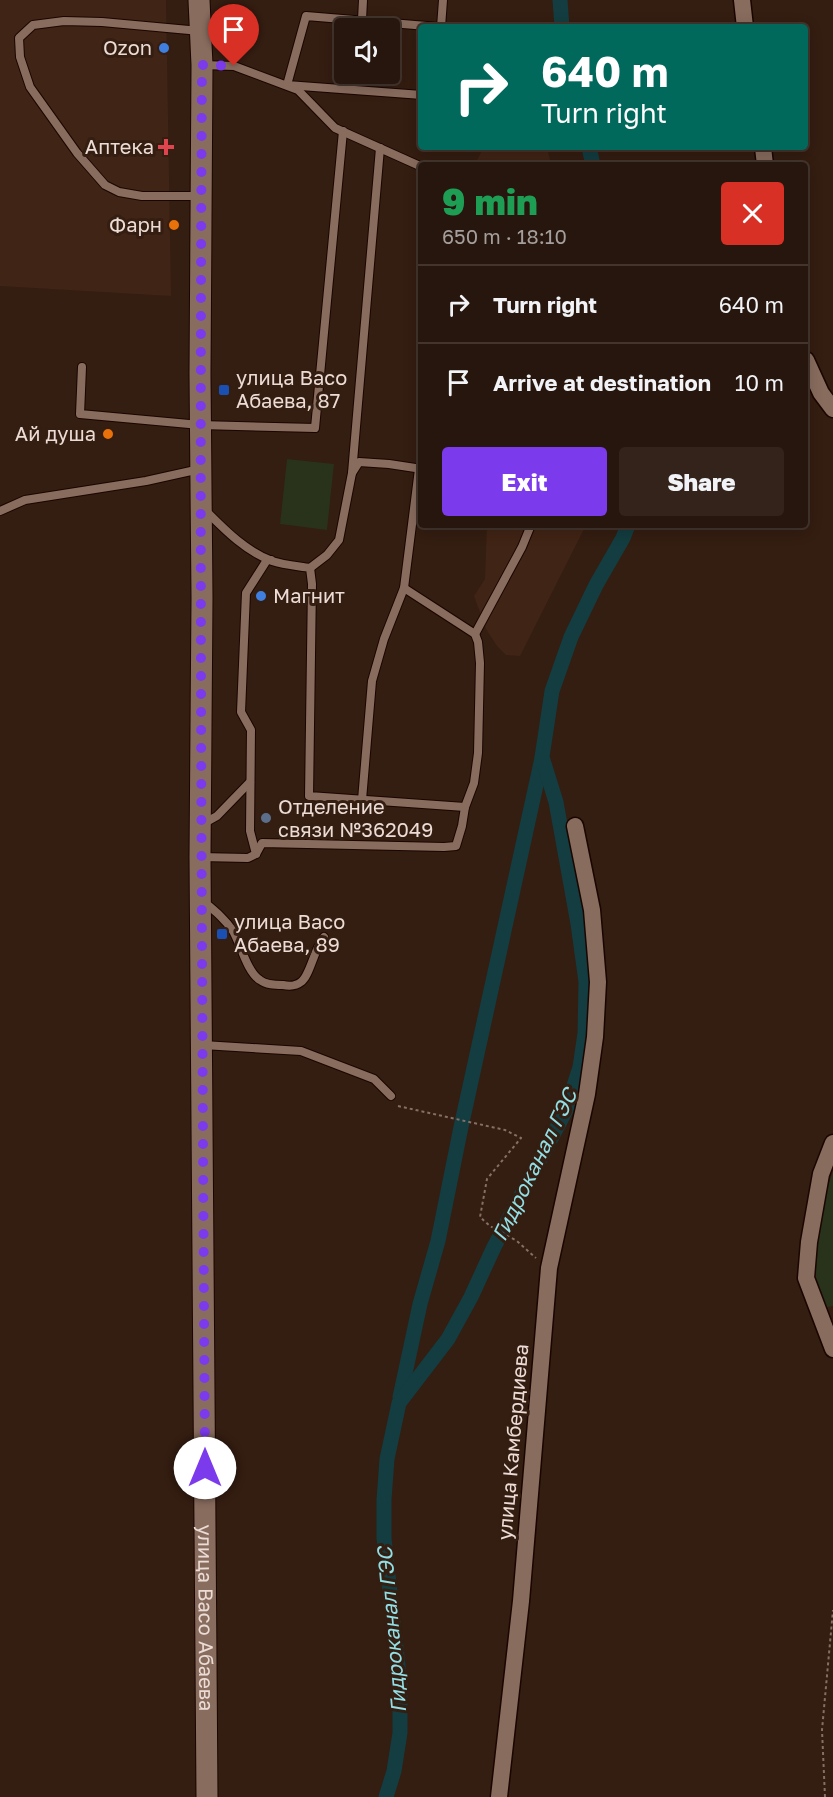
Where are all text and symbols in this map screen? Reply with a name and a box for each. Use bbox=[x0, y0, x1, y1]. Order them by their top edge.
pin bbox=[208, 4, 259, 66]
icon: arrive bbox=[217, 13, 250, 46]
map controls bbox=[334, 18, 400, 84]
button: sound bbox=[334, 18, 400, 84]
place label: Ozon bbox=[103, 35, 152, 59]
marker: Ozon bbox=[157, 41, 171, 55]
text: 640 m bbox=[541, 46, 668, 96]
icon: right bbox=[442, 48, 520, 126]
text: Turn right bbox=[541, 97, 667, 129]
place label: Аптека bbox=[85, 134, 154, 158]
marker: Аптека bbox=[159, 140, 173, 154]
text: 9 min bbox=[442, 180, 538, 223]
button: close bbox=[721, 182, 784, 245]
place label: Фарн bbox=[109, 212, 162, 236]
marker: Фарн bbox=[167, 218, 181, 232]
text: 650 m · 18:10 bbox=[442, 224, 567, 248]
icon: right bbox=[442, 288, 475, 321]
text: Turn right bbox=[493, 291, 597, 318]
text: 640 m bbox=[719, 291, 784, 318]
place label: улица Васо Абаева, 87 bbox=[236, 365, 347, 412]
icon: arrive bbox=[442, 366, 475, 399]
text: Arrive at destination bbox=[493, 369, 711, 396]
text: 10 m bbox=[735, 369, 784, 396]
marker: улица Васо Абаева, 87 bbox=[217, 383, 231, 397]
place label: Ай душа bbox=[15, 421, 96, 445]
marker: Ай душа bbox=[101, 427, 115, 441]
button: Exit bbox=[442, 447, 607, 516]
button: Share bbox=[619, 447, 784, 516]
place label: Магнит bbox=[273, 583, 345, 607]
marker: Магнит bbox=[254, 589, 268, 603]
place label: Отделение связи №362049 bbox=[278, 794, 433, 841]
marker: Отделение связи №362049 bbox=[259, 811, 273, 825]
place label: улица Васо Абаева, 89 bbox=[234, 909, 345, 956]
marker: улица Васо Абаева, 89 bbox=[215, 927, 229, 941]
water label: Гидроканал ГЭС bbox=[486, 1083, 583, 1245]
street label: улица Камбердиева bbox=[491, 1343, 533, 1541]
position arrow bbox=[173, 1436, 237, 1500]
street label: улица Васо Абаева bbox=[194, 1524, 219, 1711]
water label: Гидроканал ГЭС bbox=[371, 1544, 411, 1714]

